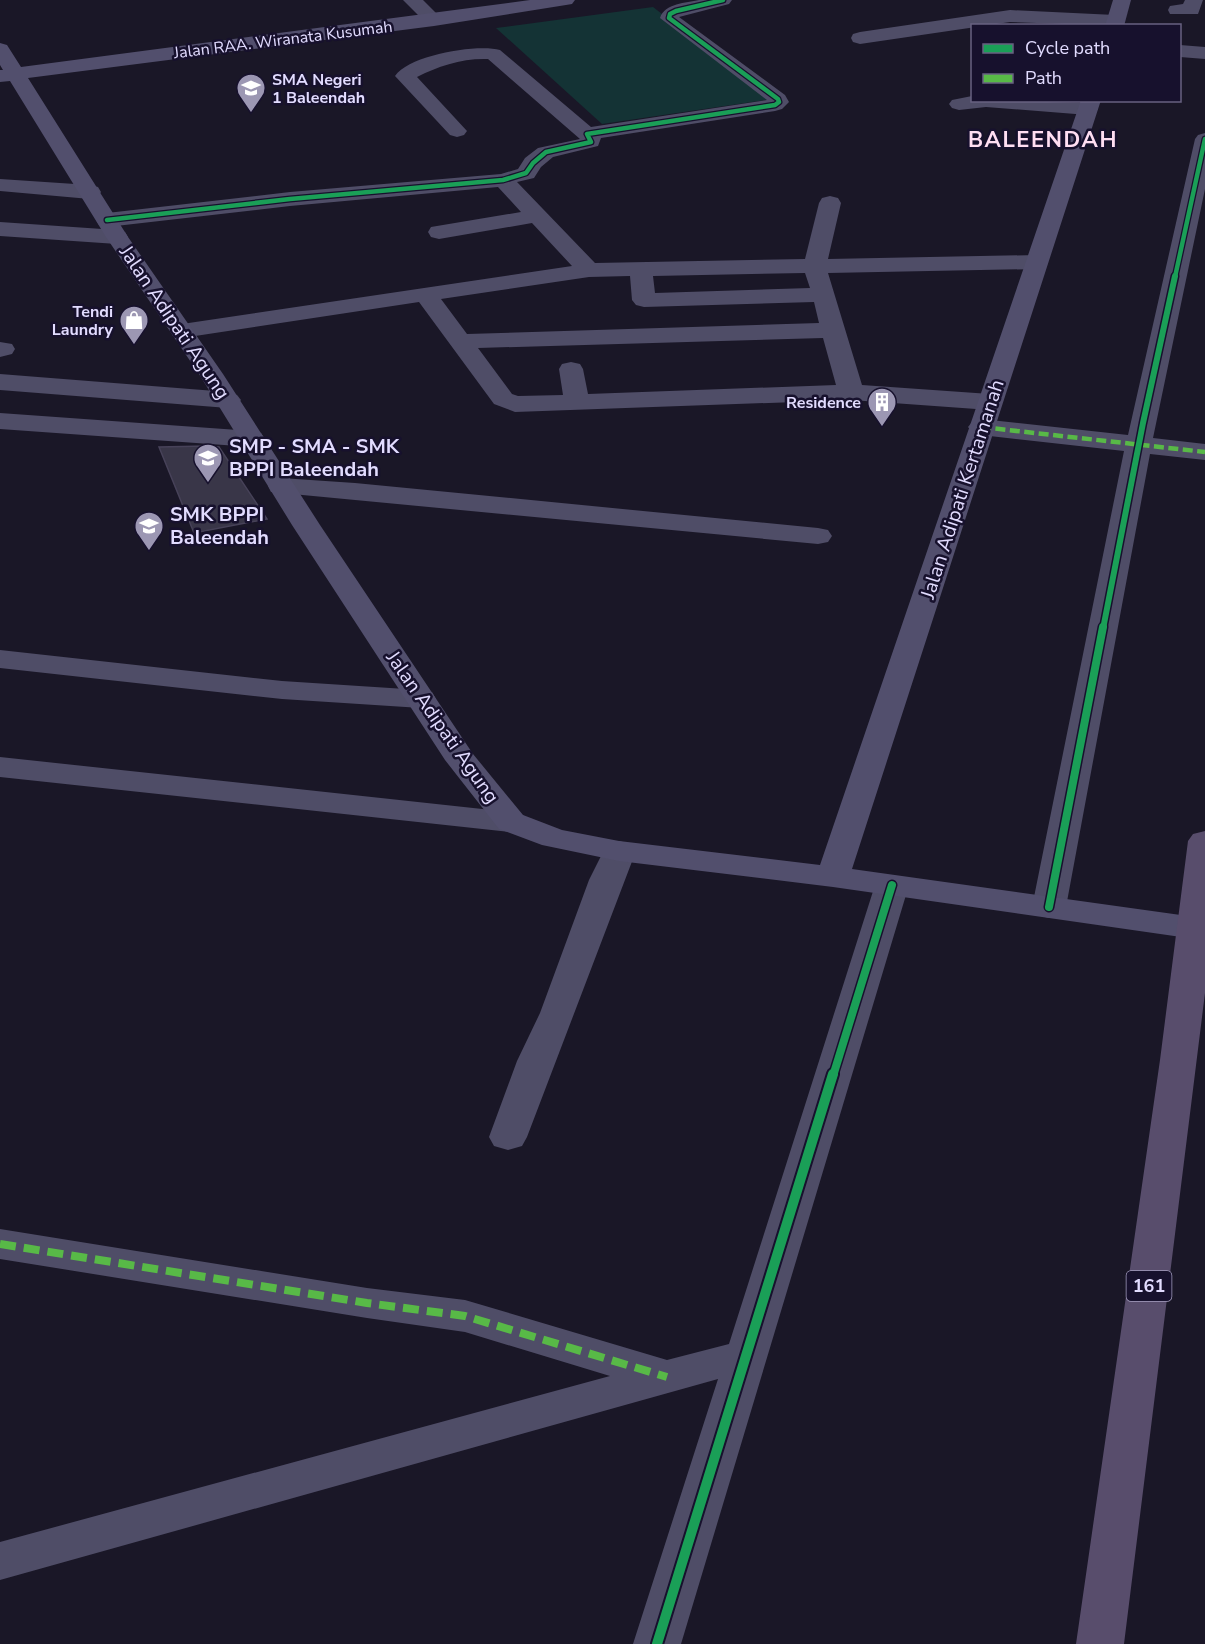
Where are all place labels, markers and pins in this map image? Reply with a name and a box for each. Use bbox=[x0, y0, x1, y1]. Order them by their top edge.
place label: SMA Negeri 1 Baleendah bbox=[272, 69, 365, 109]
school or university icon: SMA Negeri 1 Baleendah bbox=[235, 72, 267, 114]
place label: Tendi Laundry bbox=[52, 301, 114, 341]
shop icon: Tendi Laundry bbox=[118, 304, 150, 346]
building icon: Residence bbox=[866, 386, 898, 428]
place label: Residence bbox=[786, 392, 861, 414]
place label: SMP - SMA - SMK BPPI Baleendah bbox=[229, 433, 400, 483]
school or university icon: SMP - SMA - SMK BPPI Baleendah bbox=[192, 442, 224, 484]
place label: SMK BPPI Baleendah bbox=[170, 501, 269, 551]
school or university icon: SMK BPPI Baleendah bbox=[133, 510, 165, 552]

